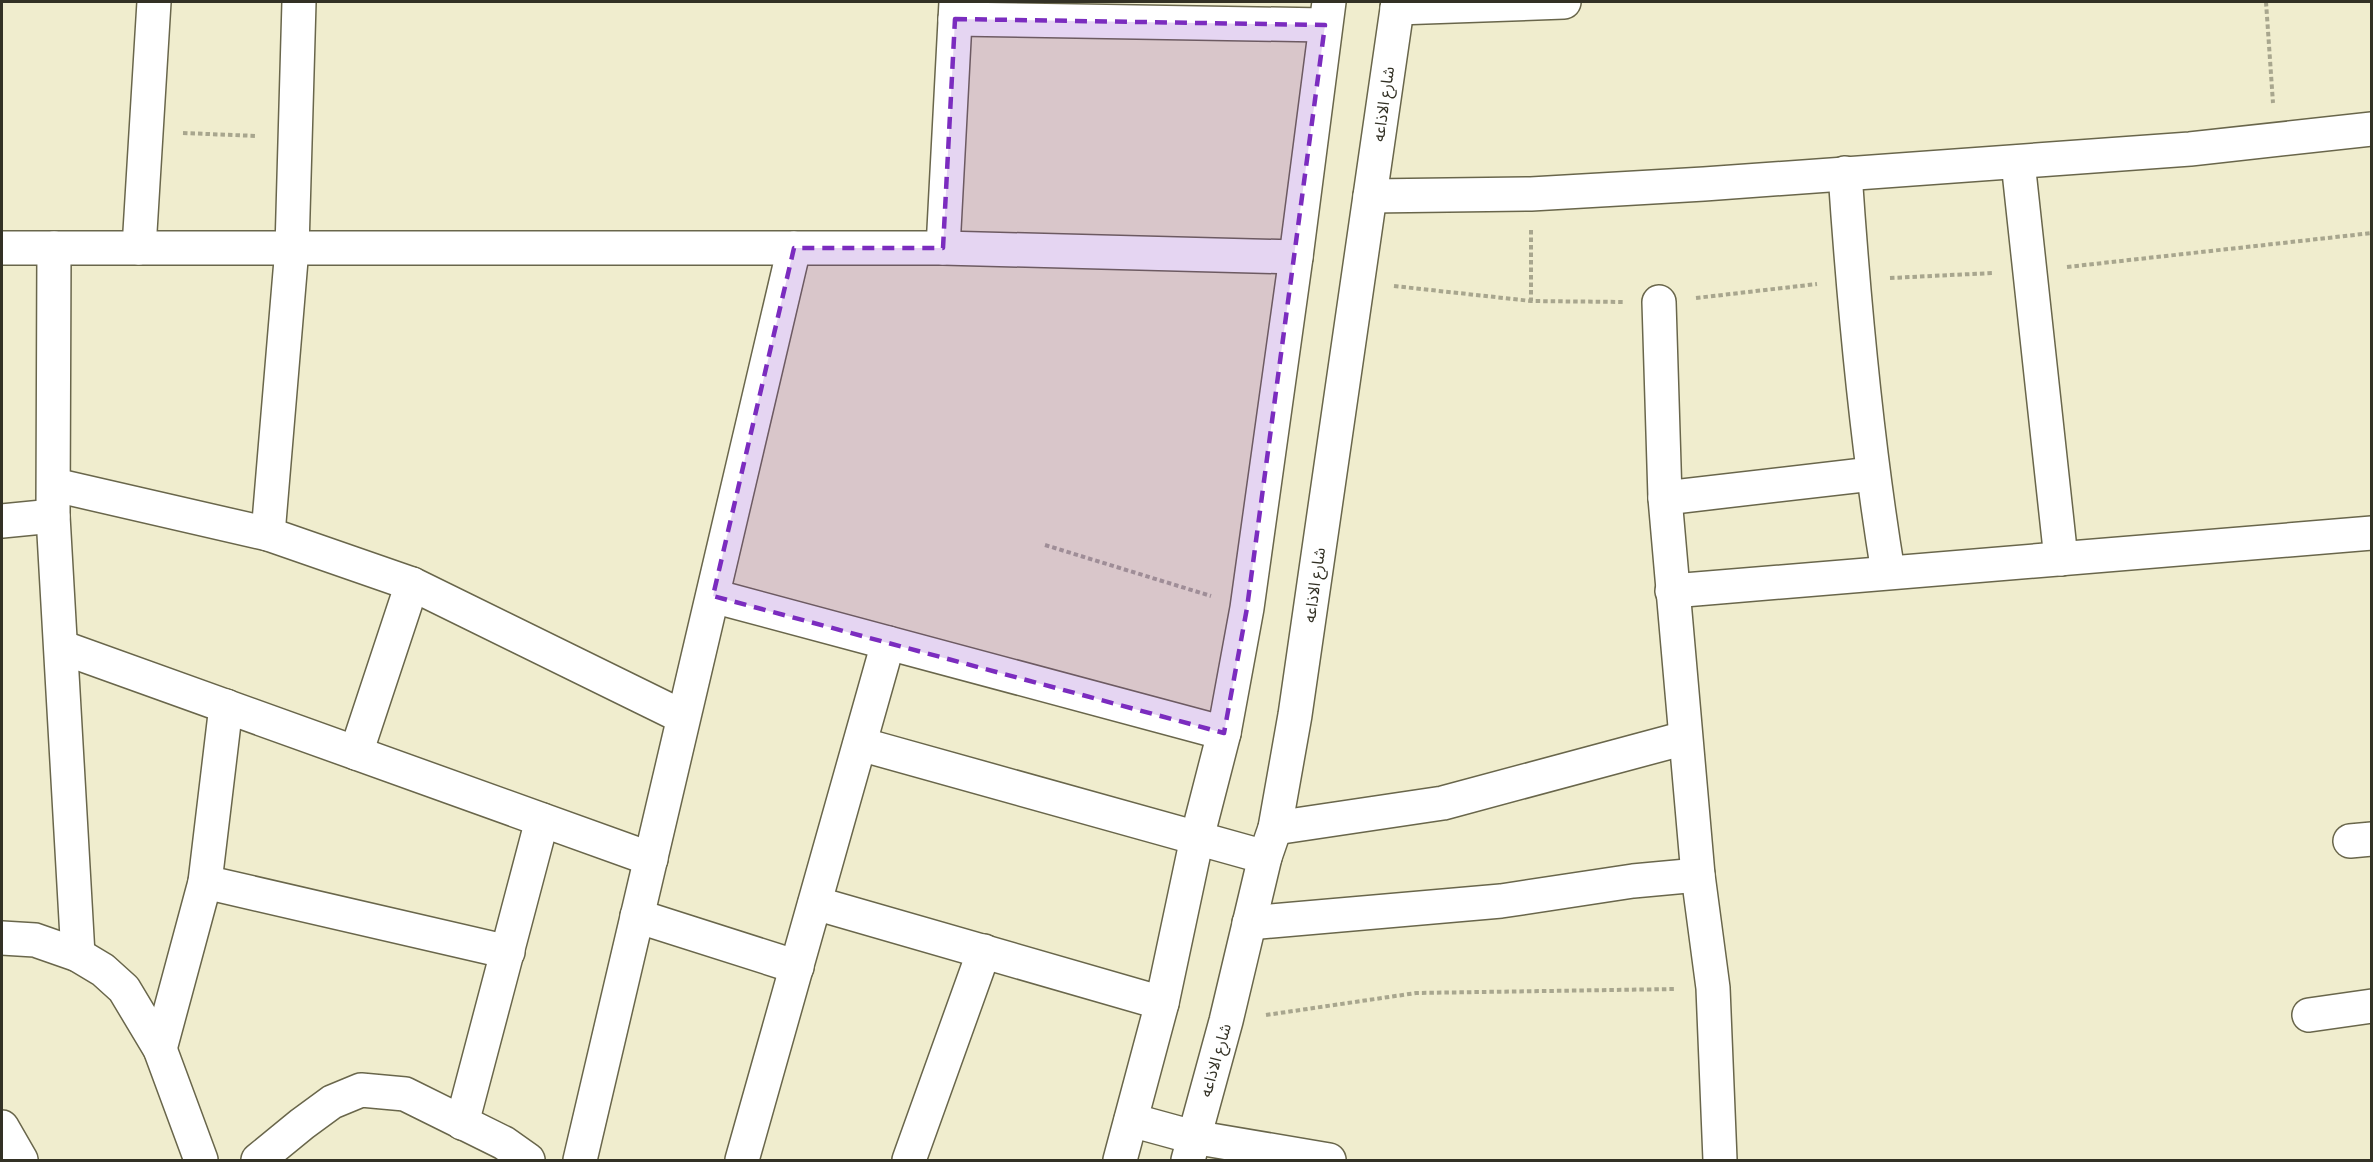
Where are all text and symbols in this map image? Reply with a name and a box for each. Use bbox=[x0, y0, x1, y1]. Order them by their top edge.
street label: شارع الاذاعه bbox=[1368, 65, 1401, 143]
street label: شارع الاذاعه bbox=[1299, 546, 1332, 624]
street label: شارع الاذاعه bbox=[1195, 1021, 1238, 1100]

